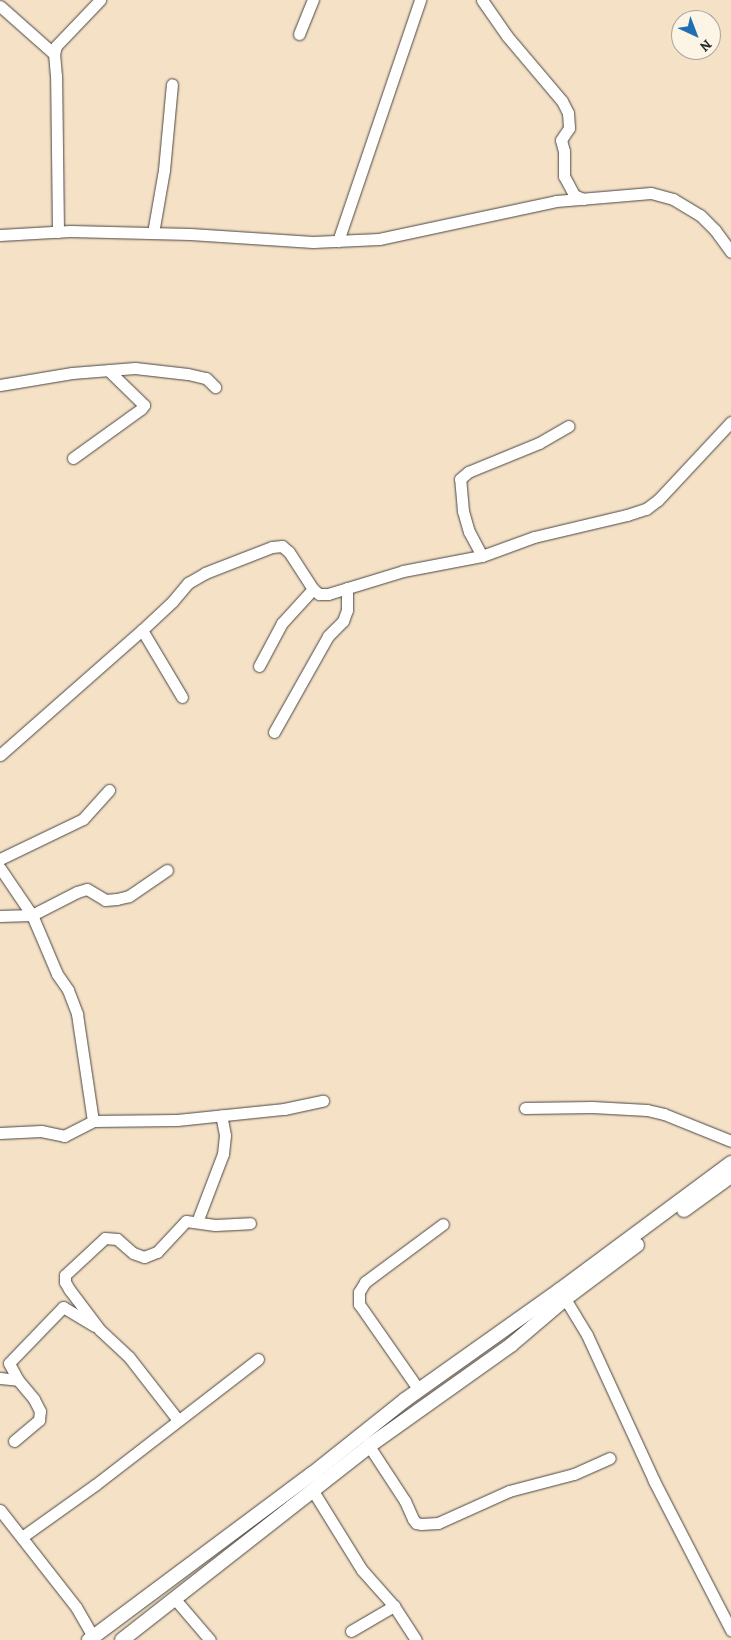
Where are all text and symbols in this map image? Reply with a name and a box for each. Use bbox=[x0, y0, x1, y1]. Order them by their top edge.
north arrow bbox=[671, 10, 721, 60]
text: N bbox=[696, 35, 716, 56]

